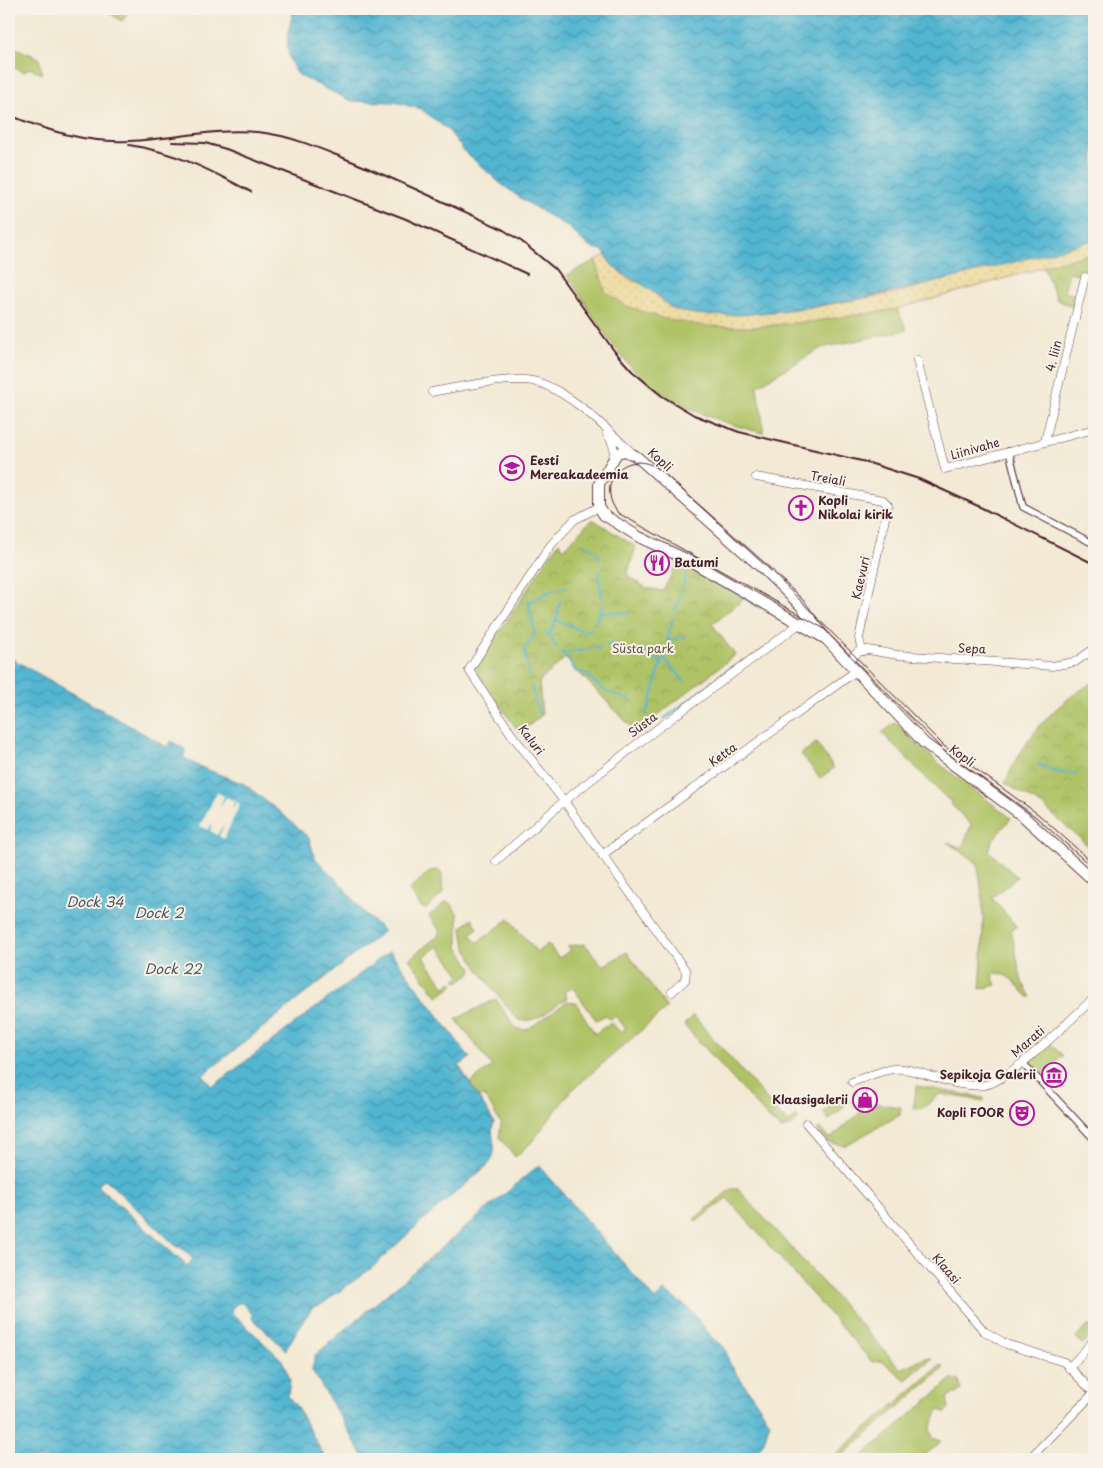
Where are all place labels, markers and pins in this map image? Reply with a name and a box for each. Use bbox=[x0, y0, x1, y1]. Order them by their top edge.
place label: Eesti Mereakadeemia bbox=[530, 451, 629, 483]
school or university icon: Eesti Mereakadeemia bbox=[499, 455, 525, 481]
place label: Kopli Nikolai kirik bbox=[818, 491, 893, 523]
church icon: Kopli Nikolai kirik bbox=[788, 495, 814, 521]
restaurant icon: Batumi bbox=[644, 550, 670, 576]
place label: Batumi bbox=[674, 553, 719, 571]
museum icon: Sepikoja Galerii bbox=[1041, 1062, 1067, 1088]
place label: Sepikoja Galerii bbox=[940, 1065, 1037, 1083]
shop icon: Klaasigalerii bbox=[852, 1087, 878, 1113]
place label: Klaasigalerii bbox=[772, 1090, 849, 1108]
theatre icon: Kopli FOOR bbox=[1009, 1100, 1035, 1126]
place label: Kopli FOOR bbox=[937, 1103, 1004, 1121]

